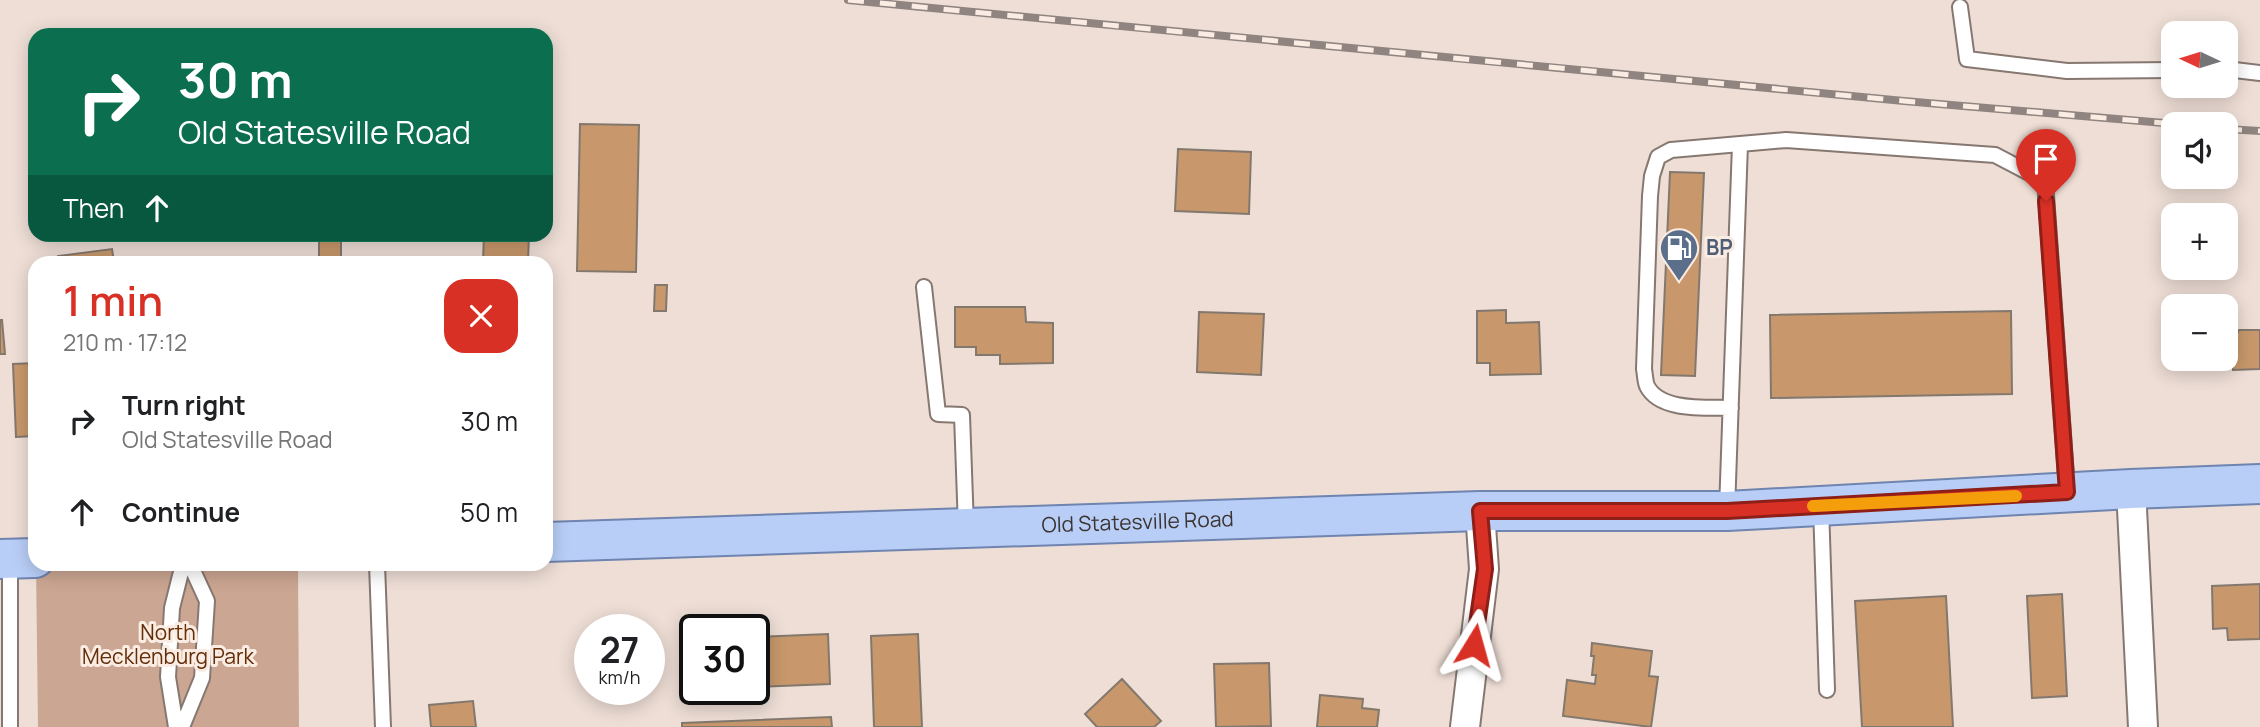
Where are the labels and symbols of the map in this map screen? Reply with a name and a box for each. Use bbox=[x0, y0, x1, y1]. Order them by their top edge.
north arrow bbox=[2161, 21, 2238, 98]
pin bbox=[2016, 129, 2076, 201]
fuel station icon: BP bbox=[1658, 227, 1700, 282]
place label: BP bbox=[1706, 233, 1733, 261]
street label: Old Statesville Road bbox=[1041, 504, 1234, 539]
position arrow bbox=[1437, 608, 1511, 682]
speed limit sign: 30 bbox=[679, 614, 770, 705]
park label: North Mecklenburg Park bbox=[82, 618, 254, 670]

